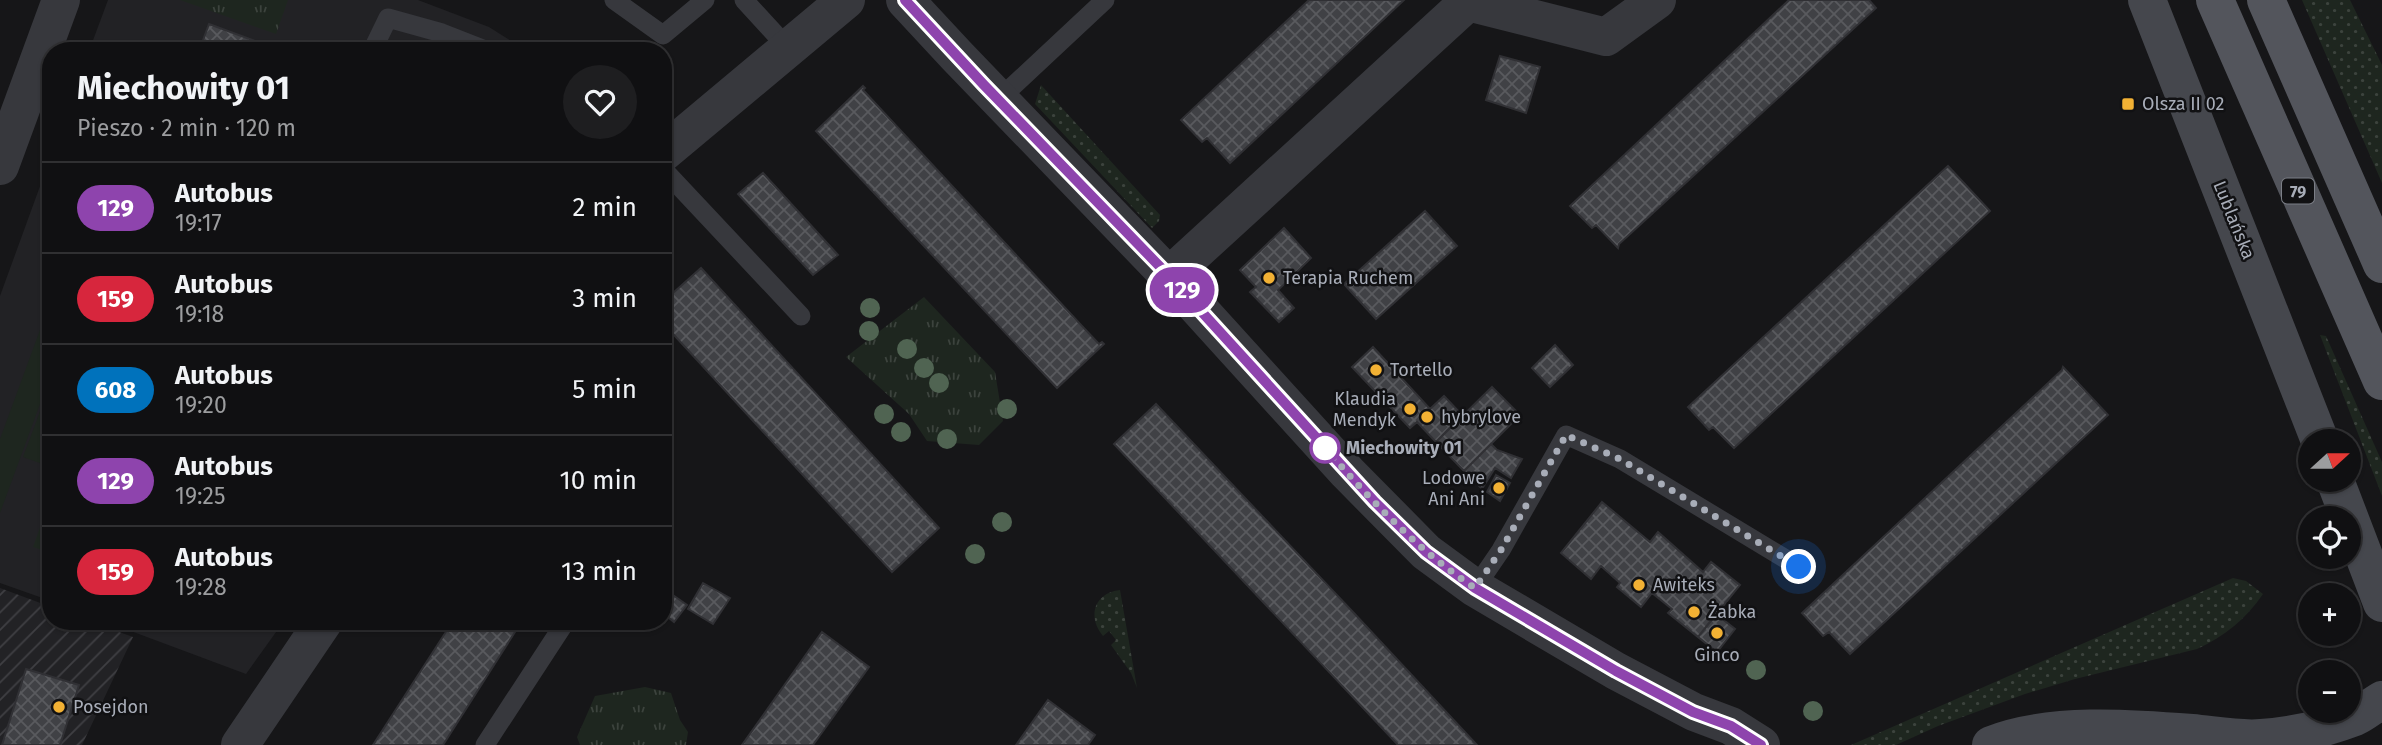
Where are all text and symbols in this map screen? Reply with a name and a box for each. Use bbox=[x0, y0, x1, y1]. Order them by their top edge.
button: heart bbox=[563, 65, 637, 139]
text: Miechowity 01 bbox=[77, 68, 290, 108]
place label: Olsza II 02 bbox=[2142, 93, 2225, 115]
marker: Olsza II 02 bbox=[2120, 96, 2136, 112]
text: Pieszo · 2 min · 120 m bbox=[77, 114, 296, 142]
text: Autobus bbox=[175, 178, 273, 209]
street label: Lublańska bbox=[2208, 178, 2260, 262]
road number: 79 bbox=[2282, 178, 2314, 204]
text: 2 min bbox=[572, 192, 637, 223]
text: 129 bbox=[97, 194, 134, 222]
text: 19:17 bbox=[175, 209, 222, 237]
line badge: 129 bbox=[1142, 267, 1222, 313]
place label: Terapia Ruchem bbox=[1283, 267, 1413, 289]
text: Autobus bbox=[175, 269, 273, 300]
marker: Terapia Ruchem bbox=[1261, 270, 1277, 286]
text: 129 bbox=[1164, 276, 1200, 304]
text: 3 min bbox=[572, 283, 637, 314]
text: 159 bbox=[97, 285, 134, 313]
text: 19:18 bbox=[175, 300, 224, 328]
place label: Tortello bbox=[1390, 359, 1453, 381]
text: Autobus bbox=[175, 360, 273, 391]
marker: Tortello bbox=[1368, 362, 1384, 378]
text: 5 min bbox=[572, 374, 637, 405]
text: 608 bbox=[95, 376, 136, 404]
place label: Klaudia Mendyk bbox=[1333, 388, 1397, 431]
text: 19:20 bbox=[175, 391, 227, 419]
marker: Klaudia Mendyk bbox=[1402, 401, 1418, 417]
place label: hybrylove bbox=[1441, 406, 1521, 428]
marker: hybrylove bbox=[1419, 409, 1435, 425]
north arrow bbox=[2298, 429, 2361, 492]
map controls bbox=[2298, 429, 2361, 723]
marker: Miechowity 01 bbox=[1310, 433, 1340, 463]
place label: Miechowity 01 bbox=[1346, 437, 1462, 459]
text: Autobus bbox=[175, 451, 273, 482]
text: 10 min bbox=[559, 465, 637, 496]
text: 129 bbox=[97, 467, 134, 495]
place label: Lodowe Ani Ani bbox=[1422, 467, 1485, 510]
marker: Lodowe Ani Ani bbox=[1491, 480, 1507, 496]
text: 19:25 bbox=[175, 482, 225, 510]
button: locate bbox=[2298, 506, 2361, 569]
text: Autobus bbox=[175, 542, 273, 573]
your location bbox=[1781, 549, 1816, 584]
text: 13 min bbox=[561, 556, 637, 587]
text: 159 bbox=[97, 558, 134, 586]
text: 19:28 bbox=[175, 573, 227, 601]
place label: Awiteks bbox=[1653, 574, 1715, 596]
marker: Awiteks bbox=[1631, 577, 1647, 593]
button: + bbox=[2298, 583, 2361, 646]
place label: Żabka bbox=[1708, 601, 1756, 623]
marker: Żabka bbox=[1686, 604, 1702, 620]
marker: Ginco bbox=[1709, 625, 1725, 641]
place label: Ginco bbox=[1694, 644, 1740, 666]
button: − bbox=[2298, 660, 2361, 723]
place label: Posejdon bbox=[73, 696, 149, 718]
marker: Posejdon bbox=[51, 699, 67, 715]

